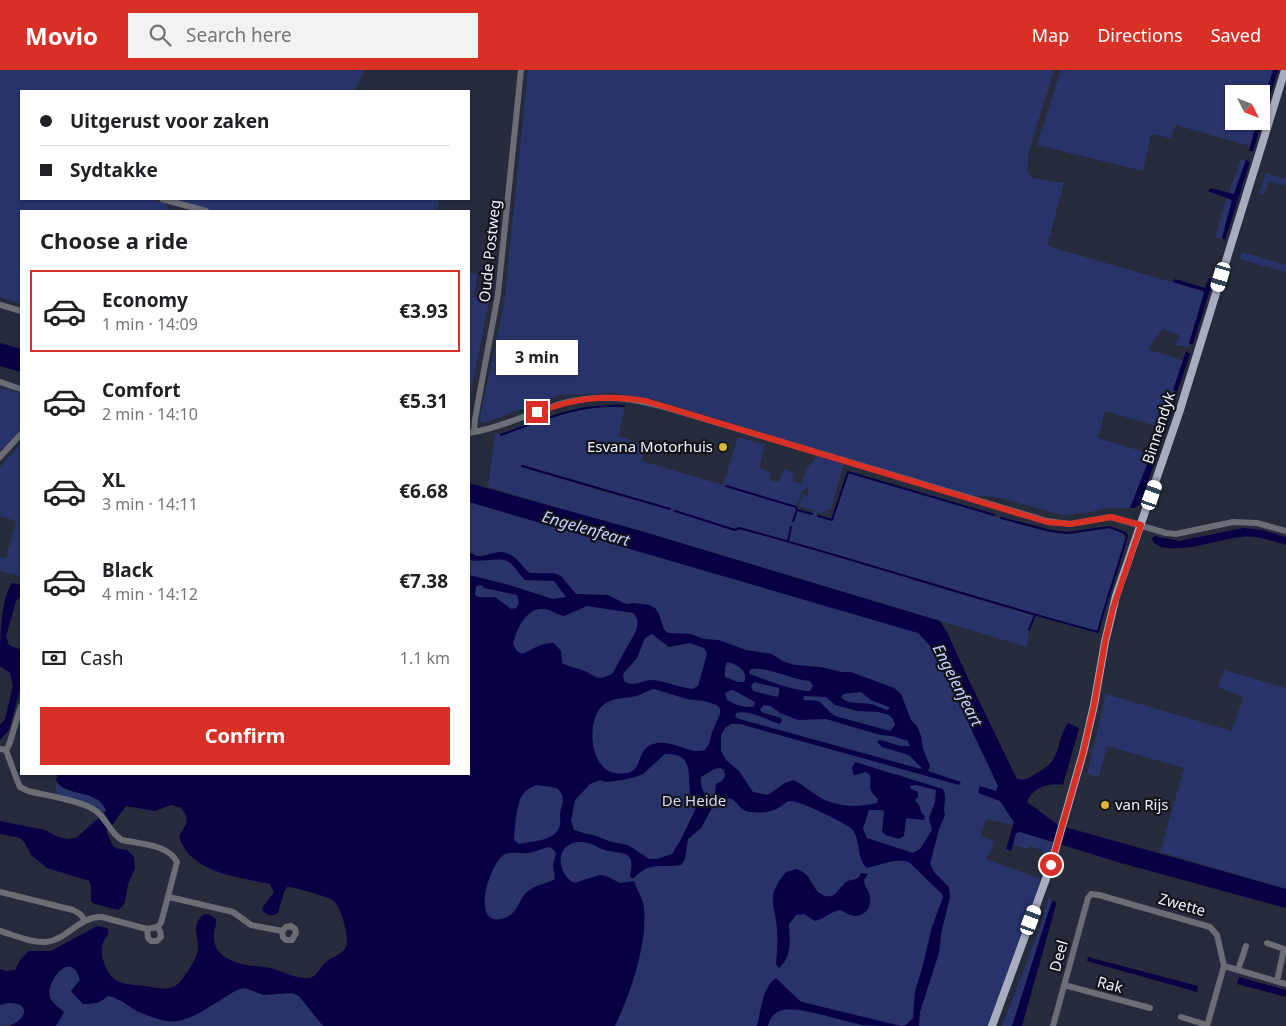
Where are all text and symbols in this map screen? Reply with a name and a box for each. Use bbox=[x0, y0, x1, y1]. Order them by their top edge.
search box bbox=[128, 13, 478, 58]
text: Movio bbox=[25, 19, 98, 52]
icon: search bbox=[146, 21, 174, 49]
text: Search here bbox=[186, 22, 292, 48]
text: Map bbox=[1032, 23, 1069, 47]
text: Directions bbox=[1097, 23, 1183, 47]
text: Saved bbox=[1211, 23, 1261, 47]
north arrow bbox=[1225, 85, 1270, 130]
map controls bbox=[1225, 85, 1270, 130]
text: Uitgerust voor zaken bbox=[70, 108, 269, 134]
text: Sydtakke bbox=[70, 157, 158, 183]
street label: Oude Postweg bbox=[474, 199, 504, 303]
text: Choose a ride bbox=[40, 225, 188, 255]
car bbox=[1209, 260, 1232, 294]
text: Economy bbox=[102, 287, 188, 313]
icon: car bbox=[42, 289, 87, 334]
text: €3.93 bbox=[399, 298, 448, 324]
text: 1 min · 14:09 bbox=[102, 313, 198, 335]
callout: 3 min bbox=[496, 340, 578, 374]
text: 3 min bbox=[515, 346, 559, 368]
text: Comfort bbox=[102, 377, 181, 403]
icon: car bbox=[42, 379, 87, 424]
text: €5.31 bbox=[399, 388, 448, 414]
street label: Binnendyk bbox=[1137, 389, 1179, 466]
route end bbox=[526, 401, 548, 423]
text: 2 min · 14:10 bbox=[102, 403, 198, 425]
place label: Esvana Motorhuis bbox=[587, 436, 713, 456]
marker: Esvana Motorhuis bbox=[717, 441, 729, 453]
text: XL bbox=[102, 467, 125, 493]
icon: car bbox=[42, 469, 87, 514]
text: €6.68 bbox=[399, 478, 448, 504]
car bbox=[1140, 478, 1163, 512]
text: 3 min · 14:11 bbox=[102, 493, 198, 515]
water label: Engelenfeart bbox=[540, 505, 633, 551]
text: Black bbox=[102, 557, 153, 583]
icon: car bbox=[42, 559, 87, 604]
text: €7.38 bbox=[399, 568, 448, 594]
text: 4 min · 14:12 bbox=[102, 583, 198, 605]
water label: Engelenfeart bbox=[928, 640, 989, 731]
icon: cash bbox=[40, 644, 68, 672]
text: Cash bbox=[80, 645, 124, 671]
text: 1.1 km bbox=[400, 647, 450, 669]
button: Confirm bbox=[40, 707, 450, 765]
park label: De Heide bbox=[662, 790, 726, 810]
place label: van Rijs bbox=[1115, 794, 1168, 814]
marker: van Rijs bbox=[1099, 799, 1111, 811]
route start bbox=[1040, 854, 1062, 876]
street label: Zwette bbox=[1156, 888, 1208, 920]
car bbox=[1018, 903, 1043, 937]
street label: Deel bbox=[1044, 938, 1072, 974]
street label: Rak bbox=[1095, 971, 1125, 997]

